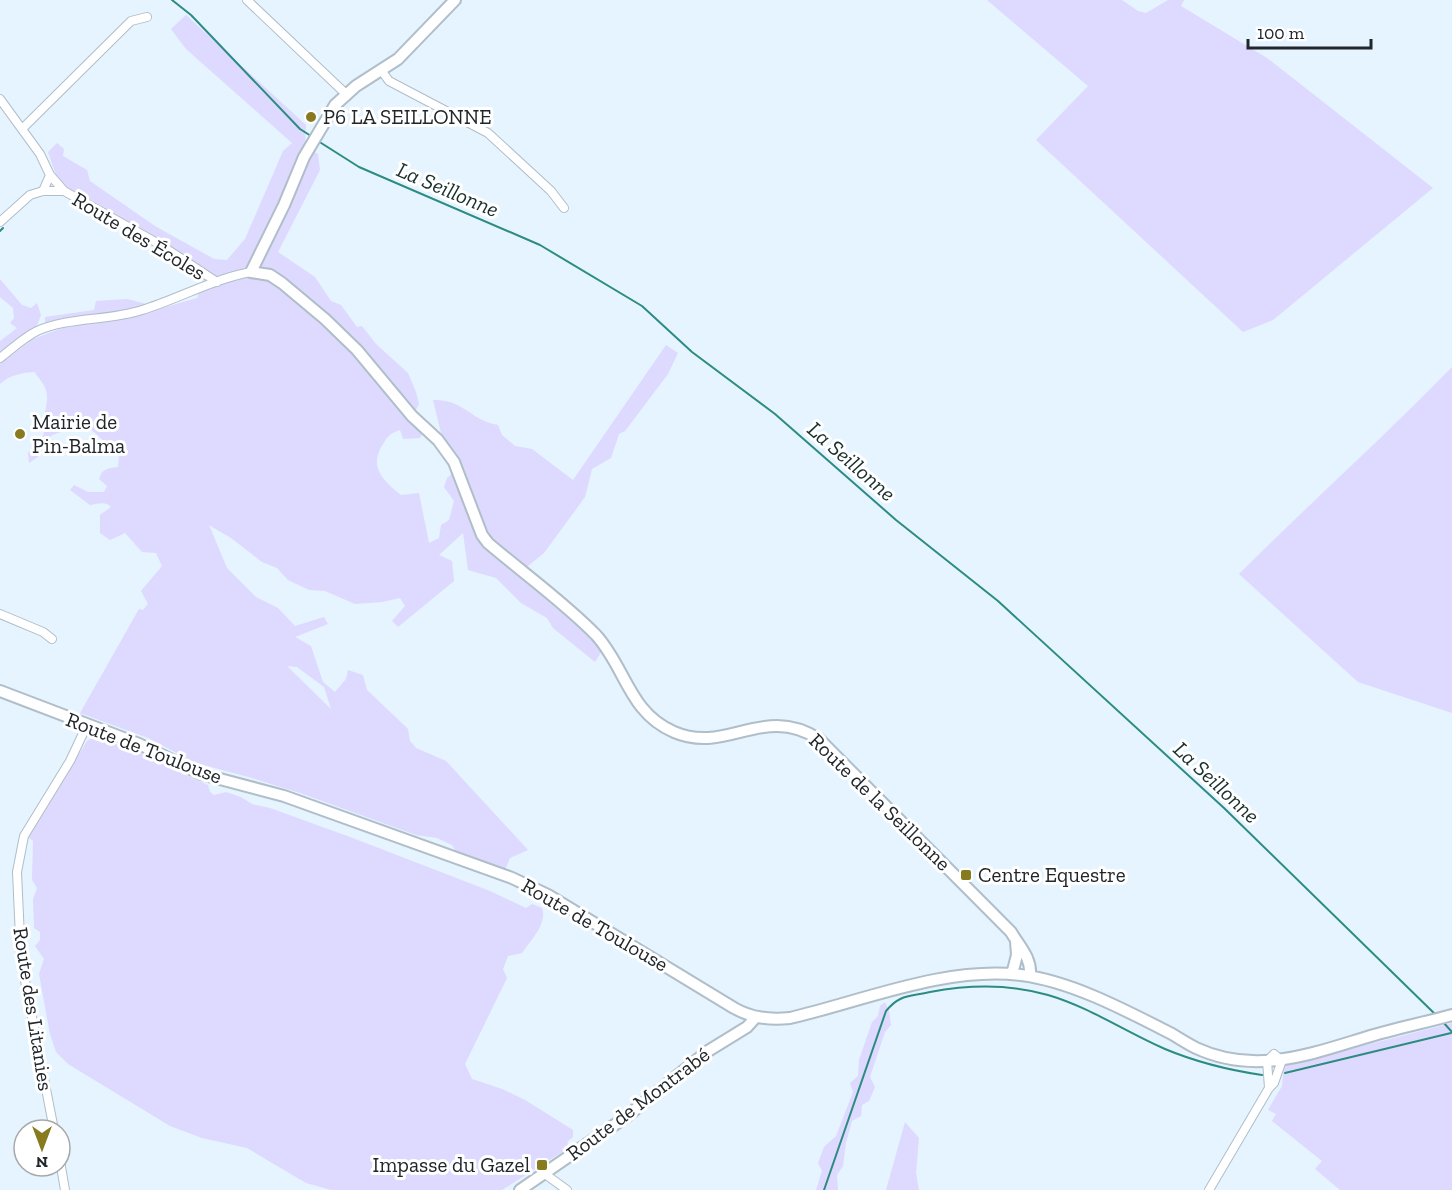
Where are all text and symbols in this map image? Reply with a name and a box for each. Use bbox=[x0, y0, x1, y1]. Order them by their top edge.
scale bar bbox=[1248, 12, 1371, 50]
text: 100 m bbox=[1257, 22, 1305, 44]
place label: P6 LA SEILLONNE bbox=[323, 104, 492, 129]
marker: P6 LA SEILLONNE bbox=[304, 110, 318, 124]
water label: La Seillonne bbox=[393, 156, 503, 223]
street label: Route des Écoles bbox=[68, 186, 210, 285]
place label: Mairie de Pin-Balma bbox=[32, 409, 125, 458]
water label: La Seillonne bbox=[802, 416, 901, 507]
marker: Mairie de Pin-Balma bbox=[13, 427, 27, 441]
street label: Route de Toulouse bbox=[63, 706, 226, 789]
street label: Route de la Seillonne bbox=[804, 728, 956, 876]
water label: La Seillonne bbox=[1168, 736, 1265, 829]
place label: Centre Equestre bbox=[978, 862, 1126, 887]
marker: Centre Equestre bbox=[959, 868, 973, 882]
street label: Route de Toulouse bbox=[518, 873, 673, 977]
street label: Route des Litanies bbox=[8, 925, 59, 1093]
street label: Route de Montrabé bbox=[561, 1042, 714, 1166]
north arrow bbox=[12, 1118, 72, 1178]
place label: Impasse du Gazel bbox=[372, 1152, 530, 1177]
text: N bbox=[36, 1153, 48, 1172]
marker: Impasse du Gazel bbox=[535, 1158, 549, 1172]

